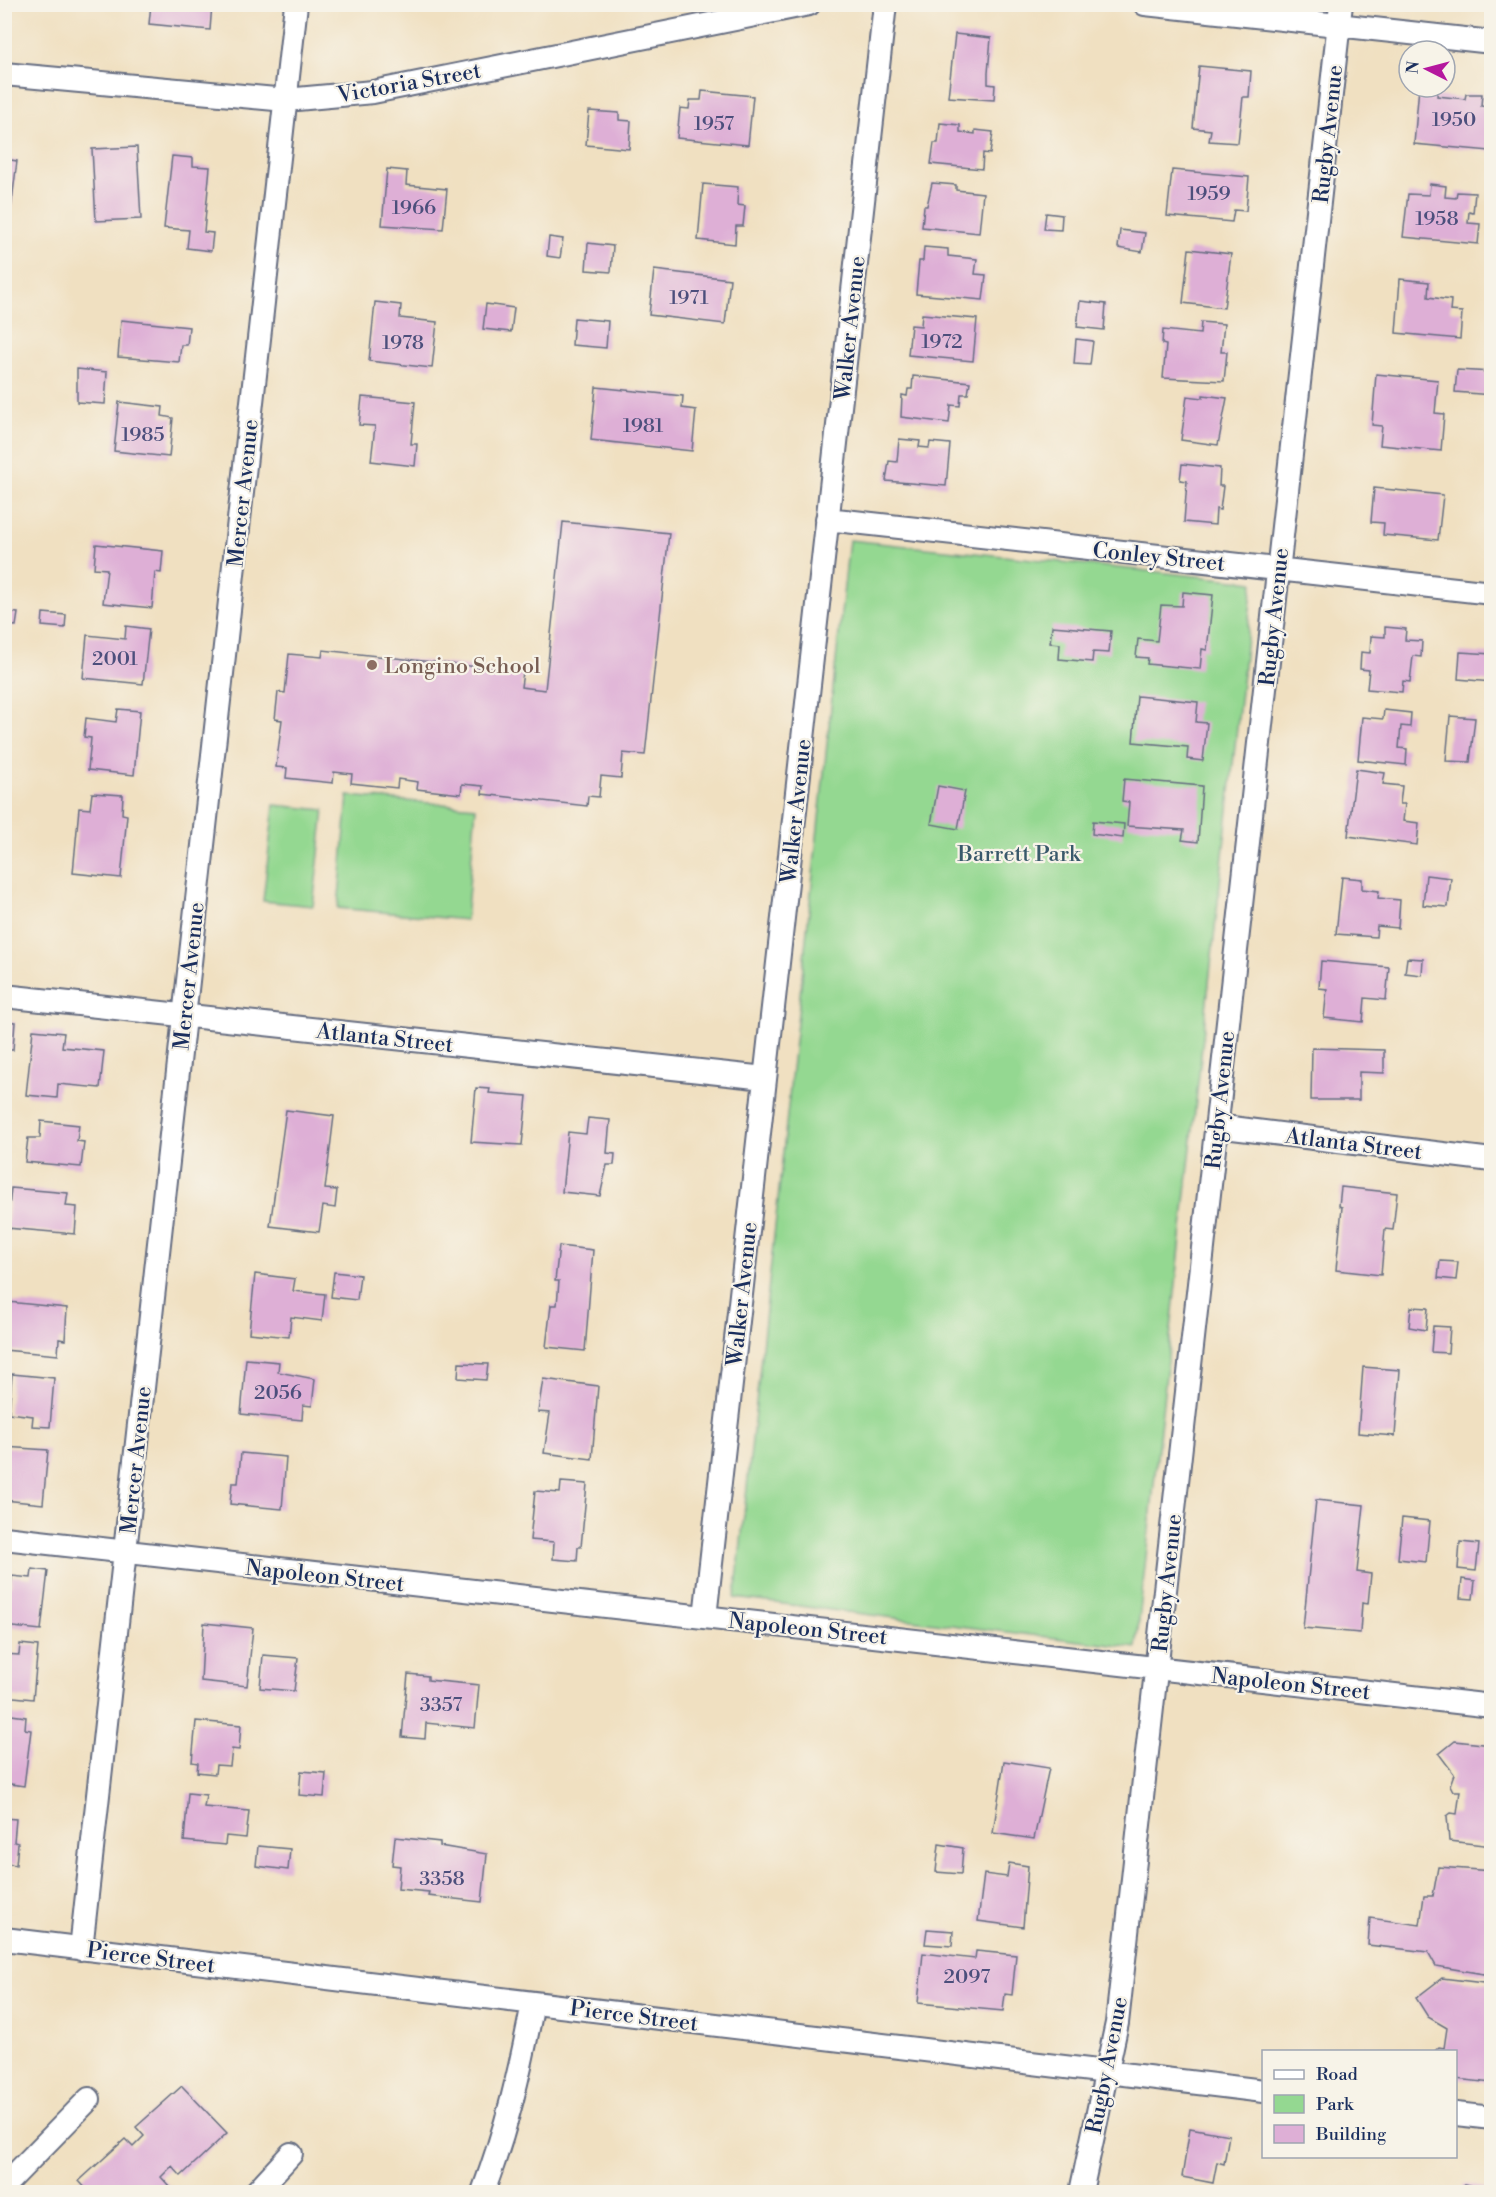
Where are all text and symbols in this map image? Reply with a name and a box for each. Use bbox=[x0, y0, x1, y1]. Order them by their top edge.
north arrow bbox=[1397, 39, 1457, 99]
street label: Victoria Street bbox=[334, 58, 483, 110]
text: N bbox=[1402, 60, 1424, 75]
street label: Rugby Avenue bbox=[1308, 64, 1349, 205]
house number: 1950 bbox=[1432, 108, 1476, 133]
house number: 1957 bbox=[694, 112, 734, 137]
house number: 1959 bbox=[1187, 182, 1231, 207]
house number: 1966 bbox=[392, 196, 436, 221]
house number: 1958 bbox=[1415, 207, 1459, 232]
street label: Walker Avenue bbox=[829, 255, 872, 403]
house number: 1971 bbox=[669, 286, 709, 311]
house number: 1972 bbox=[921, 330, 963, 355]
house number: 1978 bbox=[382, 331, 424, 356]
house number: 1981 bbox=[623, 414, 664, 439]
street label: Mercer Avenue bbox=[222, 418, 265, 568]
house number: 1985 bbox=[121, 423, 165, 448]
street label: Conley Street bbox=[1091, 537, 1227, 578]
street label: Rugby Avenue bbox=[1254, 547, 1295, 688]
house number: 2001 bbox=[92, 647, 138, 672]
place label: Longino School bbox=[384, 653, 541, 680]
marker: Longino School bbox=[365, 658, 379, 672]
street label: Walker Avenue bbox=[775, 738, 818, 886]
park label: Barrett Park bbox=[957, 841, 1082, 868]
street label: Mercer Avenue bbox=[168, 901, 211, 1051]
street label: Atlanta Street bbox=[314, 1018, 455, 1059]
street label: Rugby Avenue bbox=[1200, 1030, 1241, 1171]
street label: Atlanta Street bbox=[1283, 1123, 1424, 1166]
street label: Walker Avenue bbox=[721, 1221, 764, 1369]
house number: 2056 bbox=[254, 1381, 302, 1406]
street label: Mercer Avenue bbox=[115, 1385, 158, 1535]
street label: Rugby Avenue bbox=[1147, 1513, 1188, 1654]
street label: Napoleon Street bbox=[244, 1555, 406, 1598]
street label: Napoleon Street bbox=[727, 1608, 889, 1651]
street label: Napoleon Street bbox=[1210, 1663, 1372, 1706]
house number: 3357 bbox=[420, 1693, 462, 1718]
house number: 3358 bbox=[419, 1867, 465, 1892]
street label: Pierce Street bbox=[85, 1937, 217, 1980]
house number: 2097 bbox=[944, 1965, 990, 1990]
street label: Rugby Avenue bbox=[1081, 1994, 1134, 2136]
street label: Pierce Street bbox=[568, 1995, 700, 2038]
legend bbox=[1262, 2050, 1457, 2158]
text: Road bbox=[1316, 2063, 1359, 2086]
text: Park bbox=[1316, 2093, 1355, 2116]
text: Building bbox=[1315, 2123, 1387, 2146]

